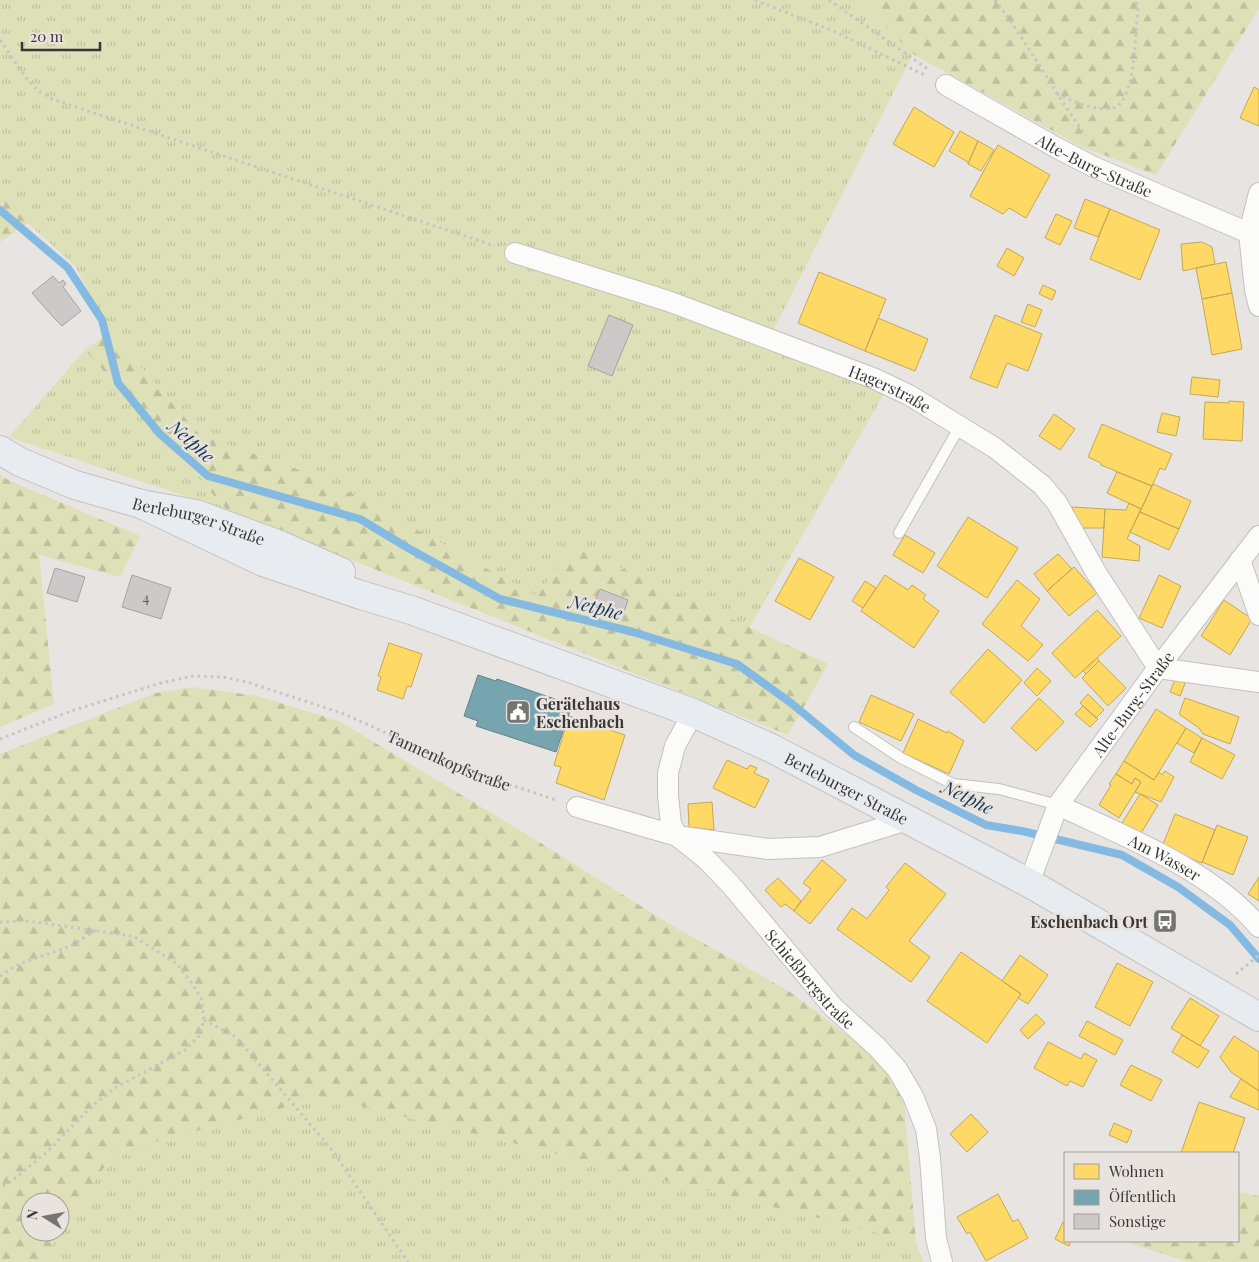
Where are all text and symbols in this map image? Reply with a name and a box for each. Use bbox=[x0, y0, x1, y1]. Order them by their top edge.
scale bar bbox=[22, 20, 100, 52]
text: 20 m bbox=[30, 26, 64, 46]
street label: Alte-Burg-Straße bbox=[1032, 128, 1156, 201]
street label: Hagerstraße bbox=[846, 359, 935, 417]
water label: Netphe bbox=[162, 413, 220, 468]
street label: Berleburger Straße bbox=[130, 492, 268, 549]
house number: 4 bbox=[143, 588, 150, 607]
water label: Netphe bbox=[565, 588, 625, 625]
street label: Alte-Burg-Straße bbox=[1086, 646, 1178, 761]
place label: Gerätehaus Eschenbach bbox=[536, 693, 625, 732]
public building icon: Gerätehaus Eschenbach bbox=[505, 699, 531, 725]
street label: Tannenkopfstraße bbox=[385, 725, 514, 795]
street label: Berleburger Straße bbox=[781, 747, 912, 829]
water label: Netphe bbox=[937, 774, 998, 820]
street label: Am Wasser bbox=[1125, 828, 1205, 885]
bus stop icon: Eschenbach Ort bbox=[1152, 908, 1178, 934]
place label: Eschenbach Ort bbox=[1030, 911, 1148, 932]
street label: Schießbergstraße bbox=[761, 924, 860, 1033]
legend bbox=[1064, 1152, 1239, 1242]
text: Wohnen bbox=[1108, 1161, 1164, 1181]
text: Öffentlich bbox=[1109, 1186, 1176, 1206]
north arrow bbox=[20, 1192, 70, 1242]
text: N bbox=[21, 1208, 42, 1221]
text: Sonstige bbox=[1109, 1211, 1166, 1231]

